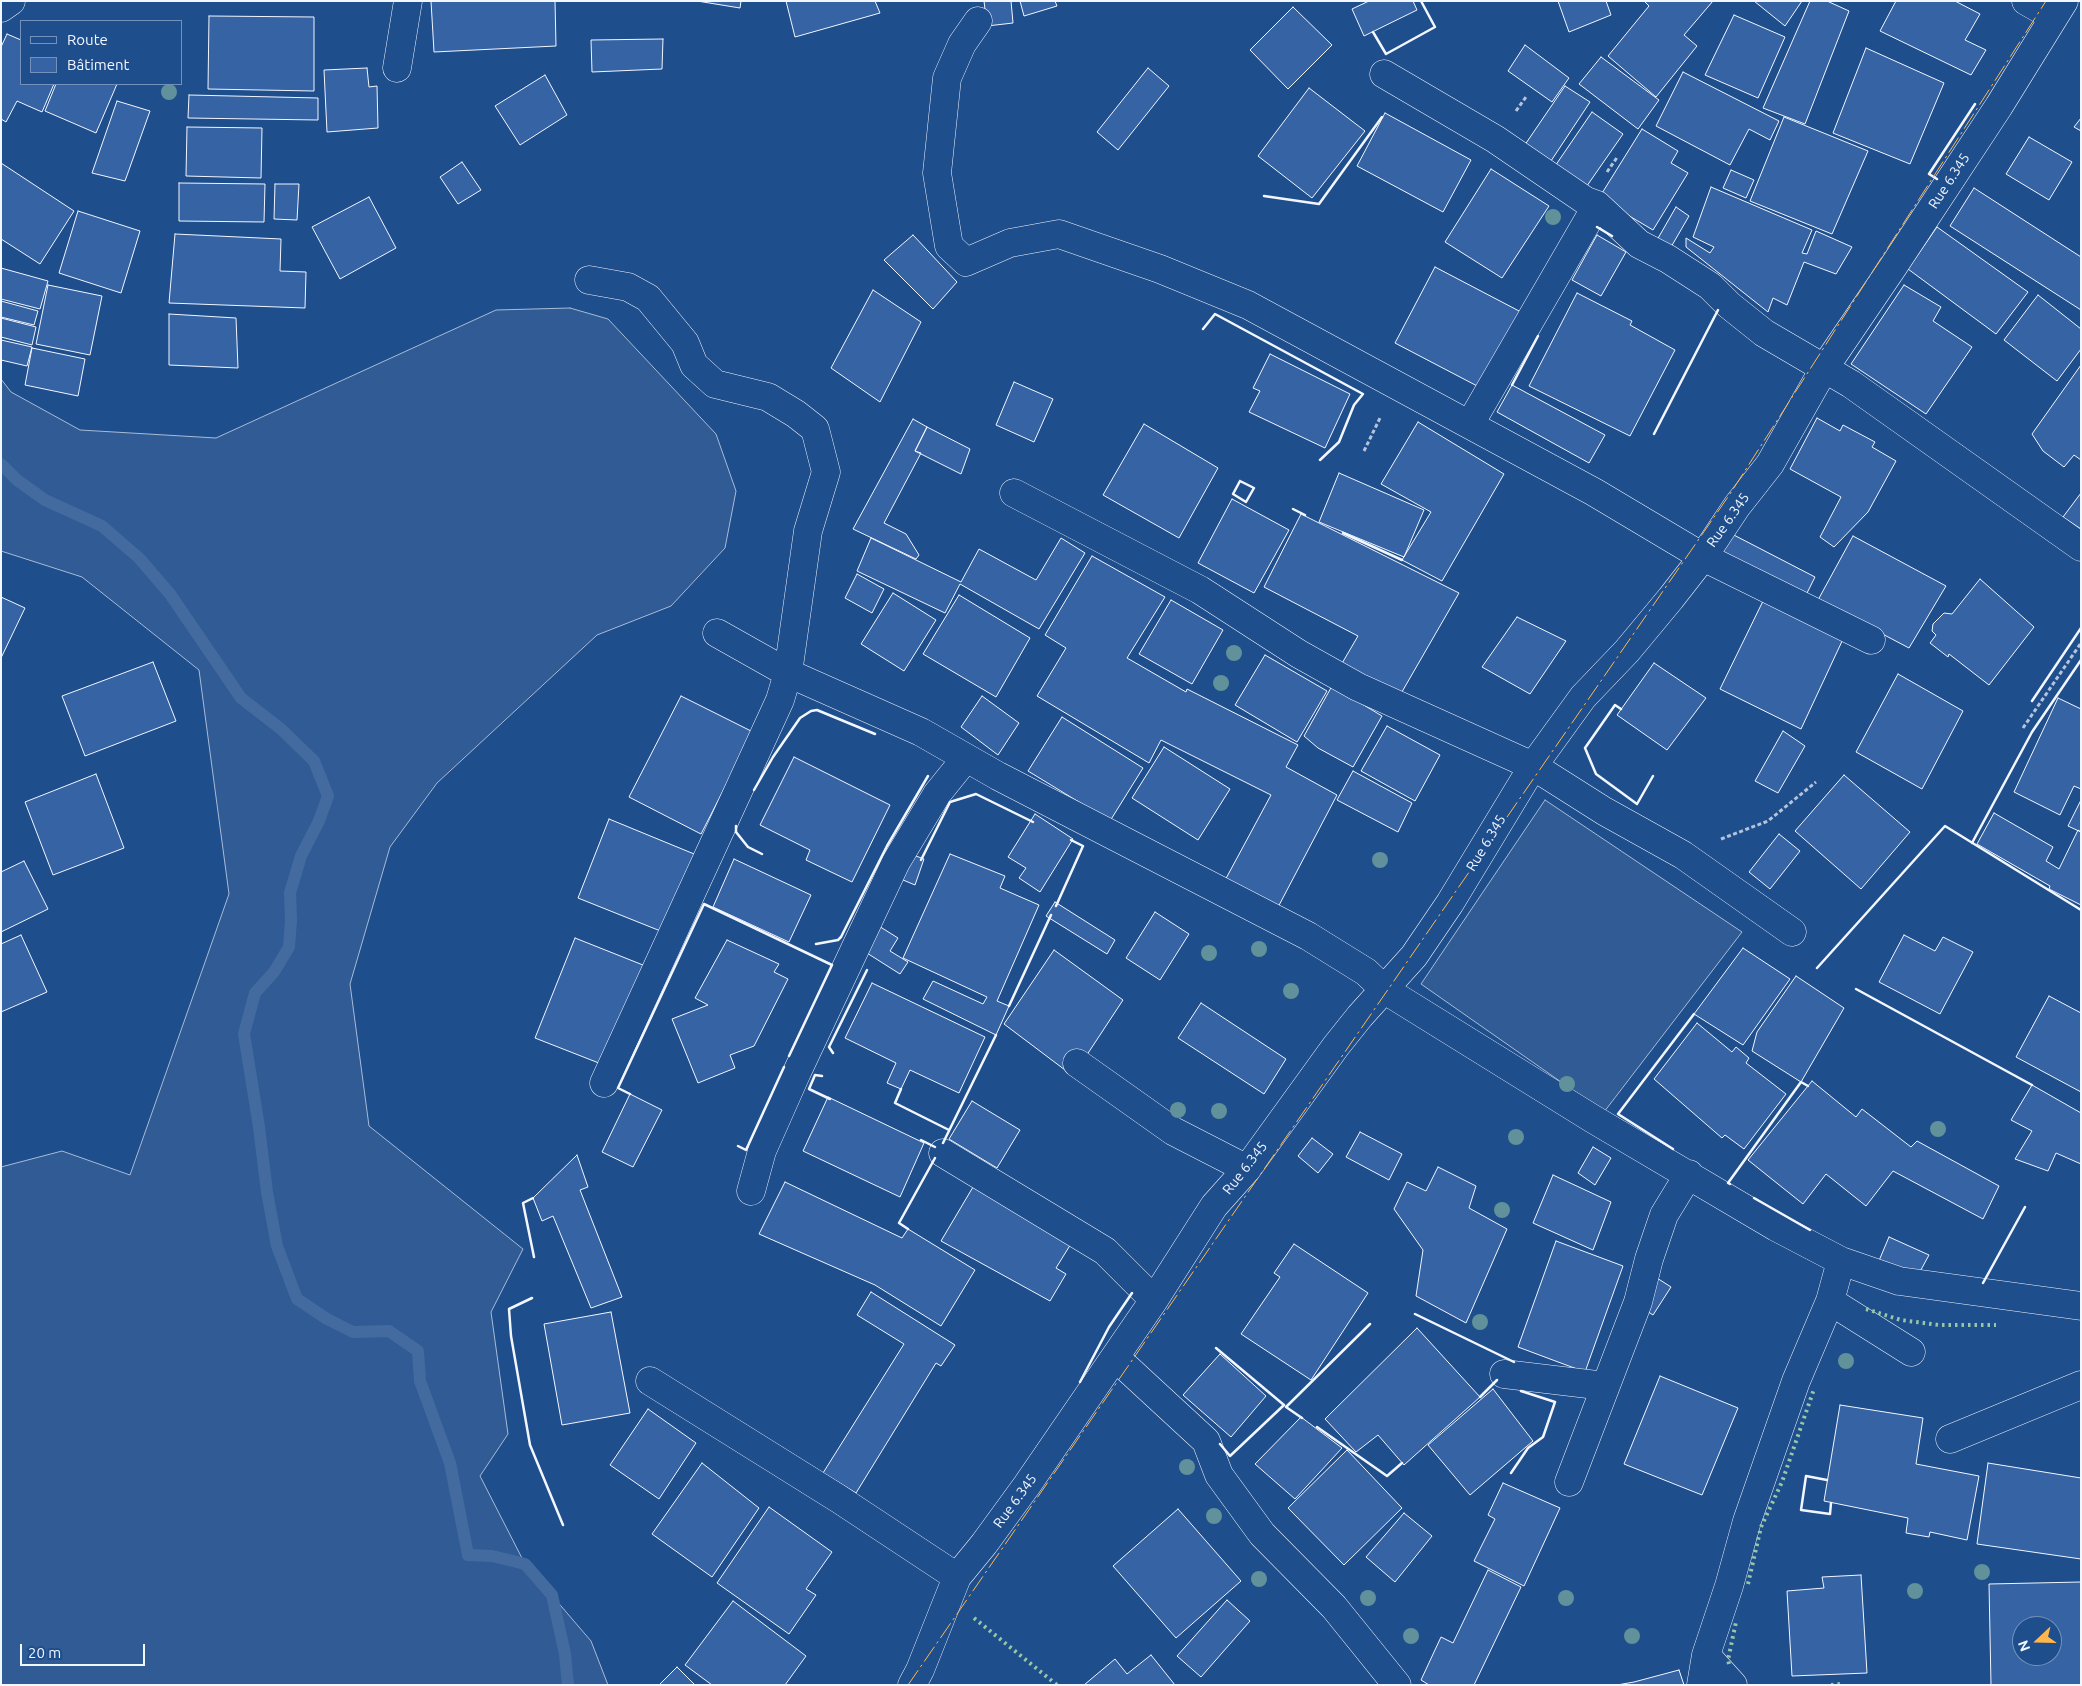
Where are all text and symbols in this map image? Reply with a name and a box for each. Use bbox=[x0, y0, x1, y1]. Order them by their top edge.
legend bbox=[20, 20, 182, 85]
text: Route bbox=[67, 31, 108, 48]
text: Bâtiment bbox=[67, 56, 129, 73]
street label: Rue 6.345 bbox=[1925, 150, 1973, 212]
street label: Rue 6.345 bbox=[1703, 490, 1753, 550]
street label: Rue 6.345 bbox=[1463, 812, 1509, 874]
street label: Rue 6.345 bbox=[1219, 1138, 1271, 1198]
street label: Rue 6.345 bbox=[990, 1471, 1040, 1531]
north arrow bbox=[2012, 1616, 2062, 1666]
scale bar bbox=[22, 1634, 148, 1666]
text: N bbox=[2015, 1638, 2033, 1654]
text: 20 m bbox=[28, 1644, 61, 1661]

